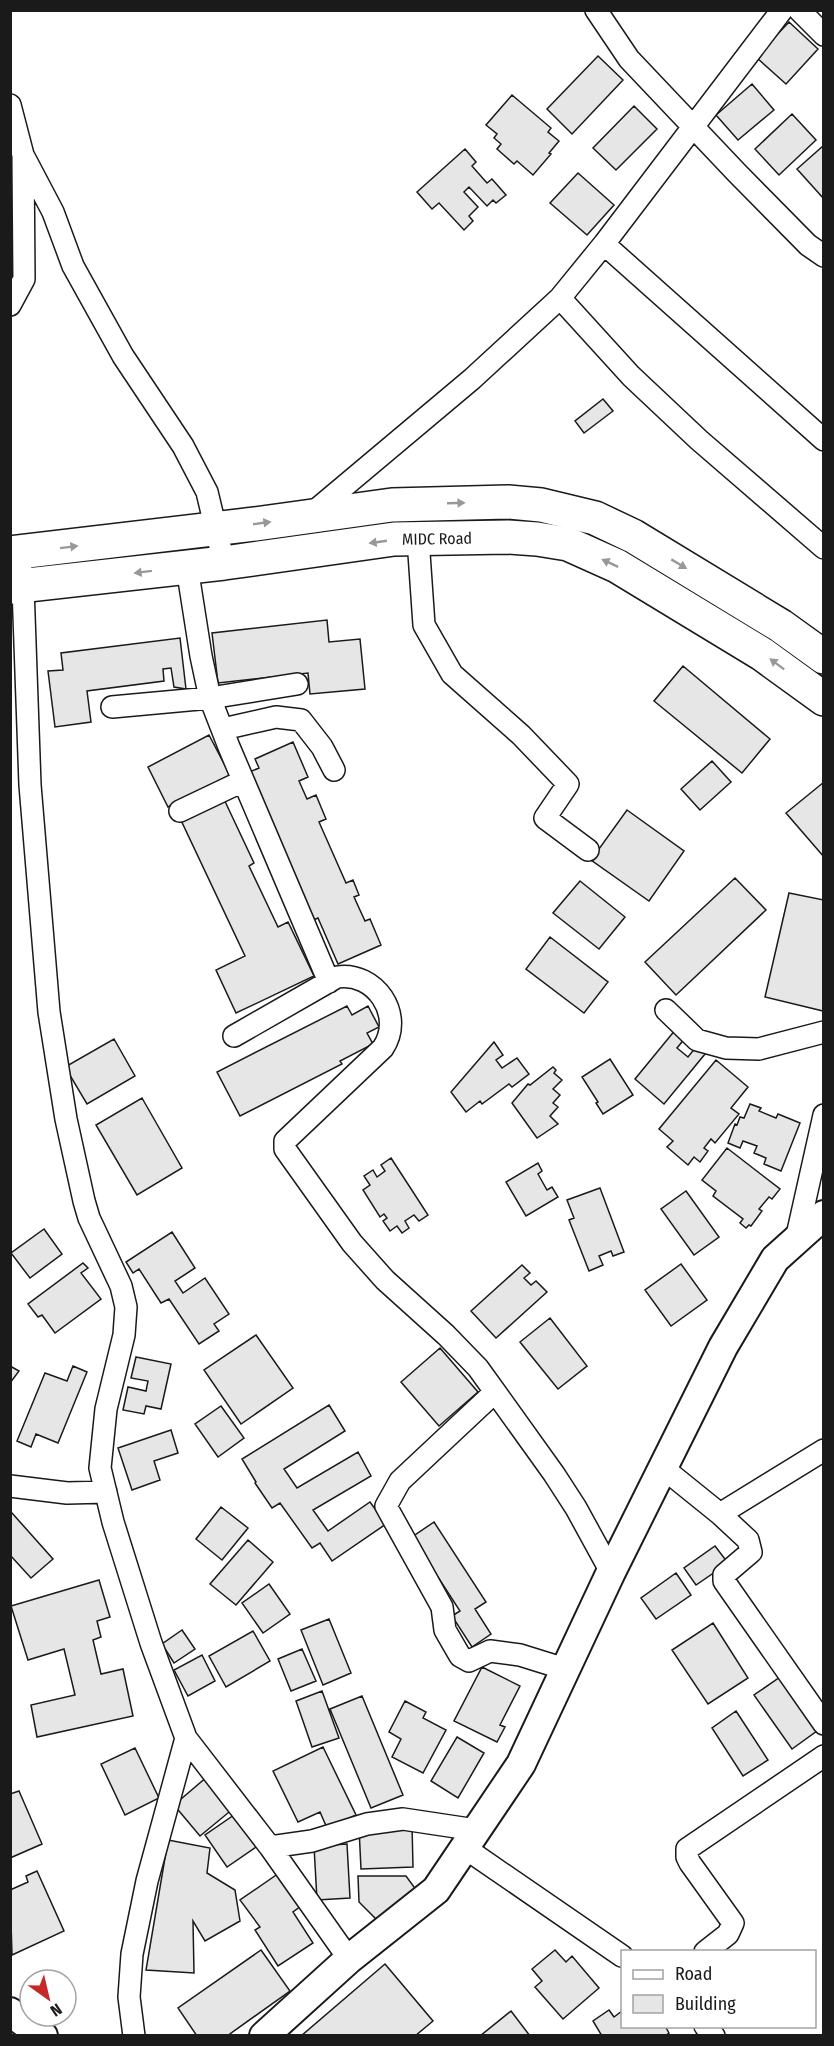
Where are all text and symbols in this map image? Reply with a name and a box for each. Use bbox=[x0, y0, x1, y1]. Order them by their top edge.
one-way arrow bbox=[446, 499, 465, 508]
one-way arrow bbox=[253, 519, 272, 528]
street label: MIDC Road bbox=[402, 529, 472, 549]
one-way arrow bbox=[368, 537, 387, 546]
one-way arrow bbox=[59, 542, 78, 552]
one-way arrow bbox=[671, 558, 687, 569]
one-way arrow bbox=[602, 559, 619, 568]
one-way arrow bbox=[133, 568, 152, 577]
one-way arrow bbox=[769, 659, 784, 671]
legend bbox=[621, 1950, 816, 2028]
text: Road bbox=[675, 1963, 712, 1985]
north arrow bbox=[18, 1968, 78, 2028]
text: Building bbox=[675, 1993, 736, 2015]
text: N bbox=[47, 1999, 65, 2021]

